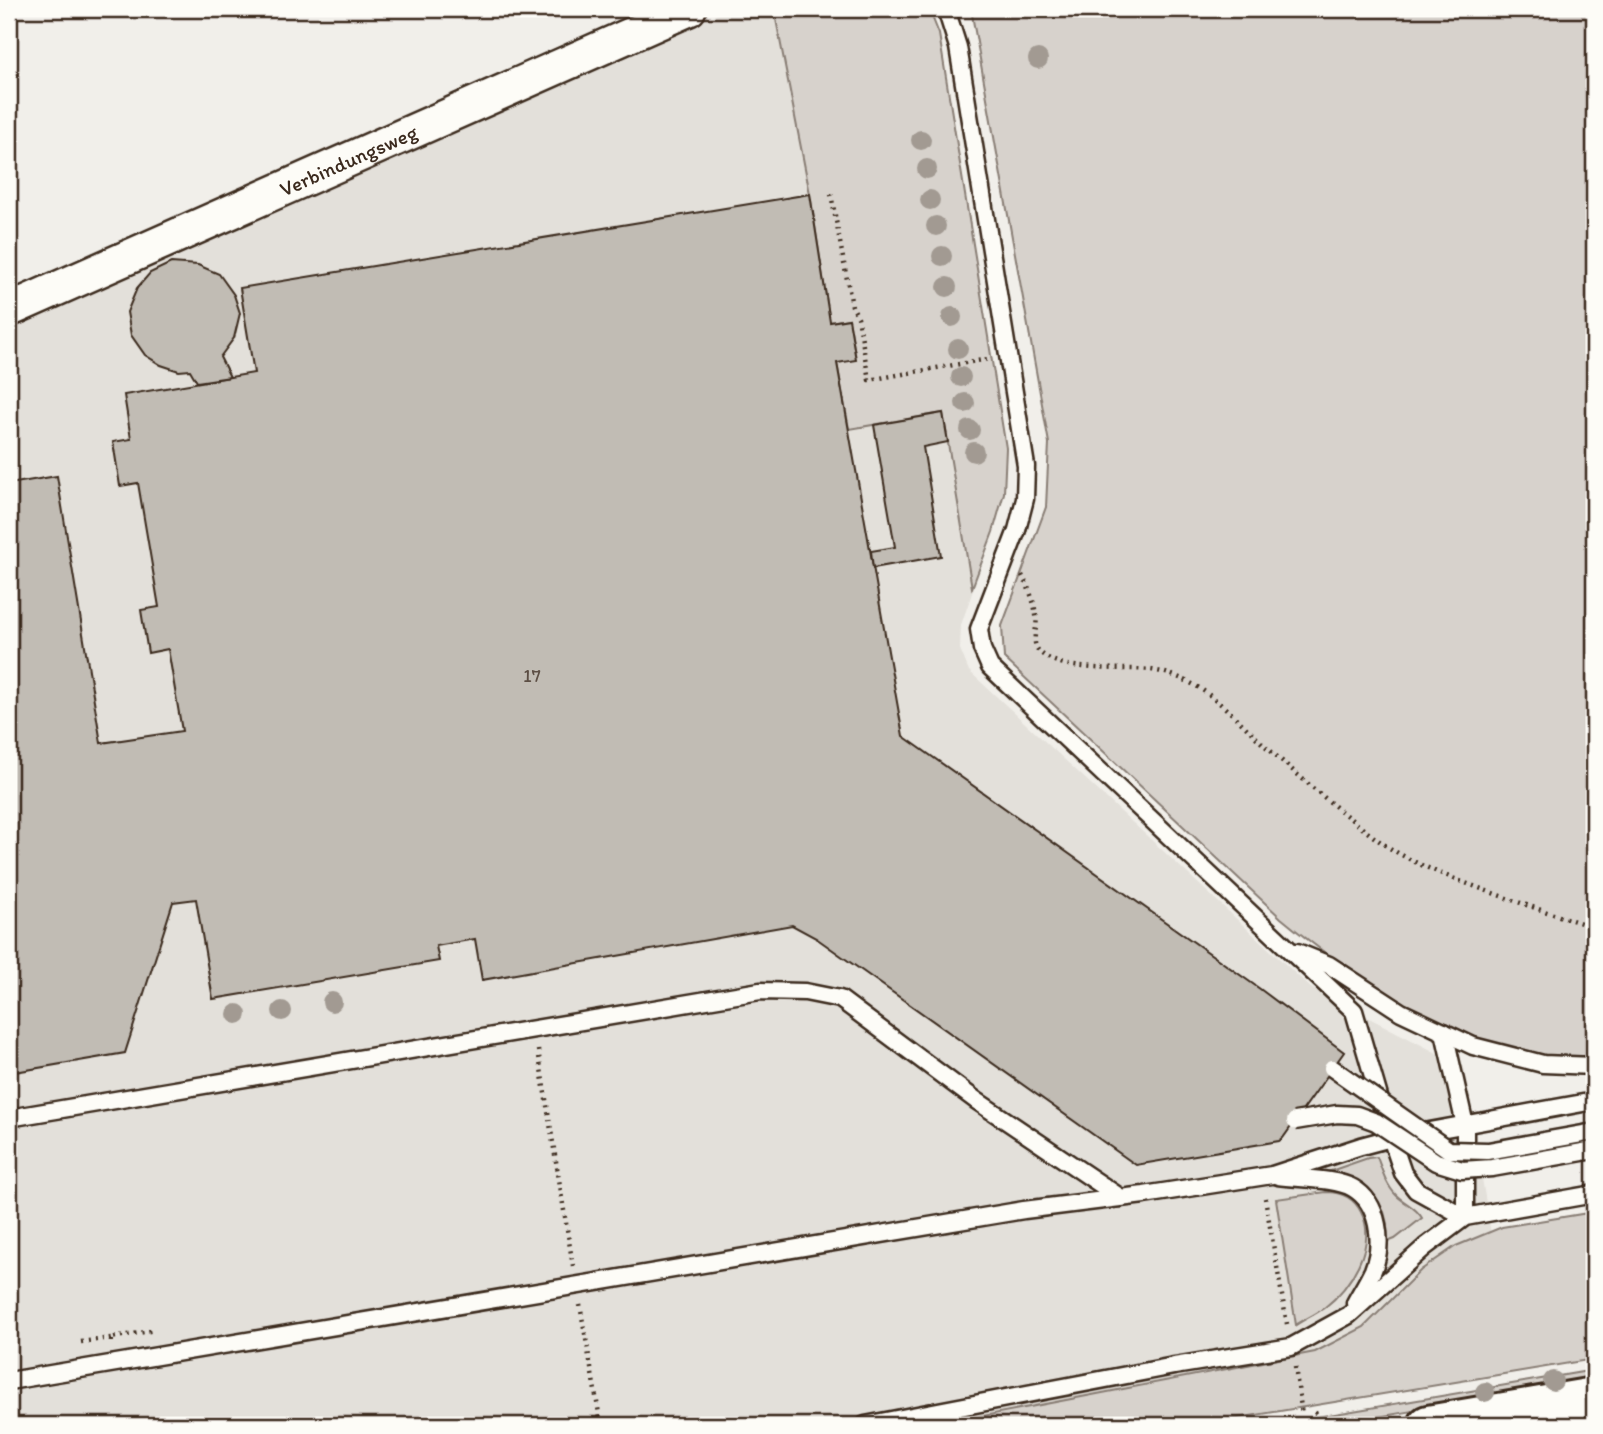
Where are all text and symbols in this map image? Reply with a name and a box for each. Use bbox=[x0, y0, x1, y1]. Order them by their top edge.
street label: Verbindungsweg bbox=[276, 118, 421, 201]
house number: 17 bbox=[523, 665, 541, 687]

